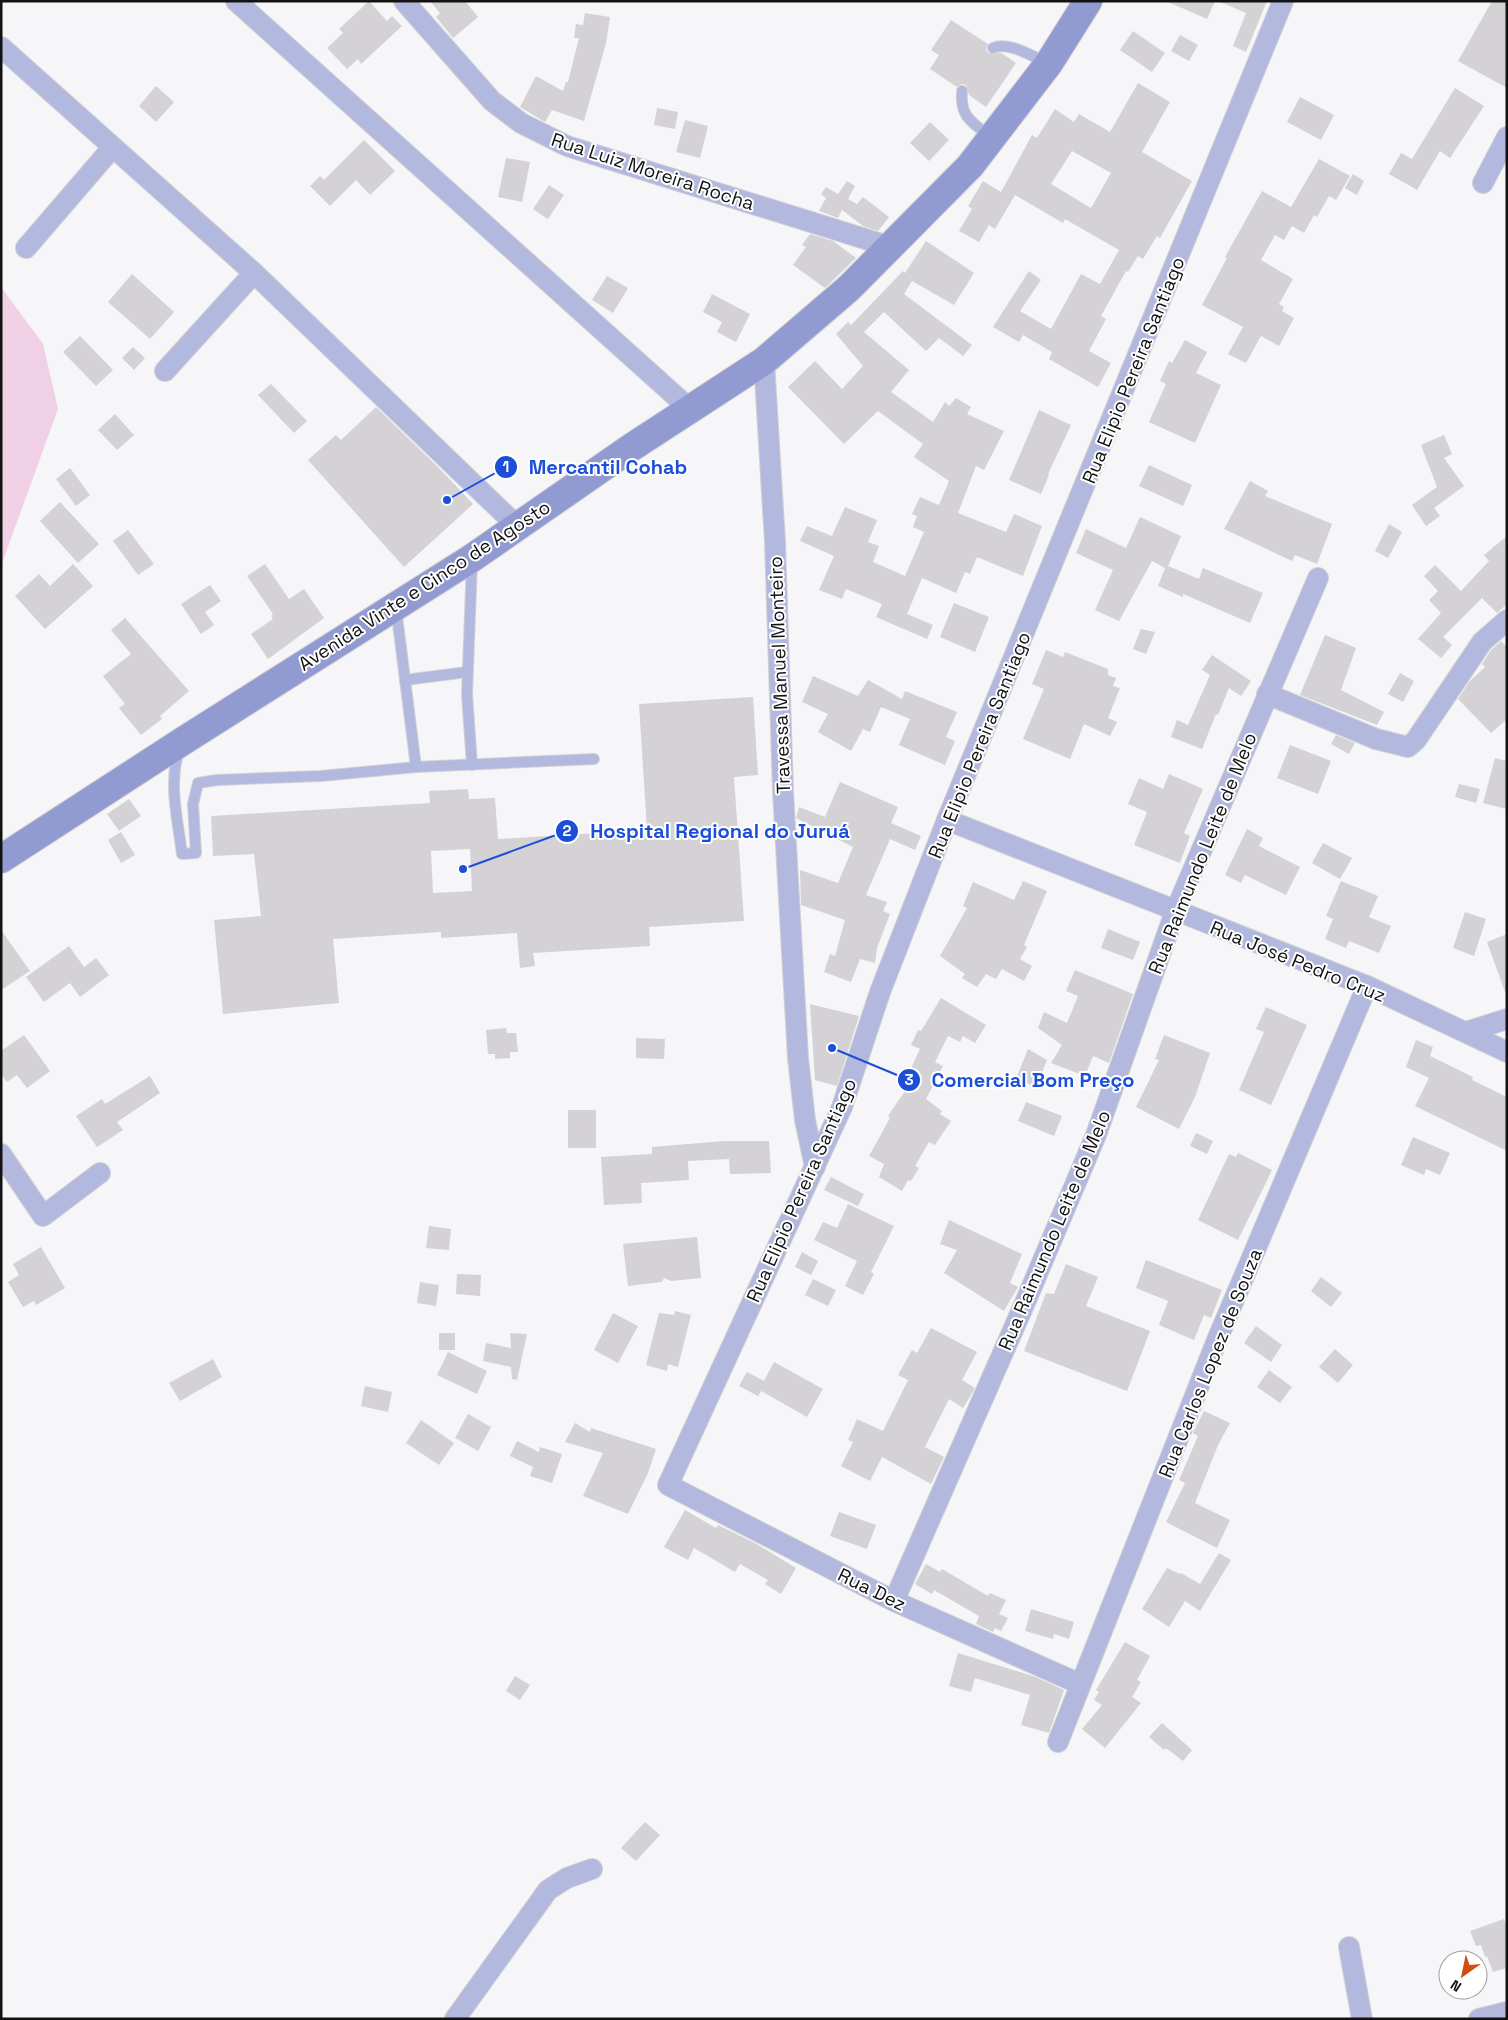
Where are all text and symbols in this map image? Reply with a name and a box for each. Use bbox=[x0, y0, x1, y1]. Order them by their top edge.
street label: Rua Luiz Moreira Rocha bbox=[548, 127, 758, 216]
street label: Rua Elipio Pereira Santiago bbox=[1076, 253, 1190, 487]
callout: Mercantil Cohab bbox=[494, 450, 697, 485]
text: Mercantil Cohab bbox=[529, 454, 687, 480]
text: 1 bbox=[503, 457, 509, 476]
street label: Avenida Vinte e Cinco de Agosto bbox=[293, 494, 555, 676]
street label: Travessa Manuel Monteiro bbox=[763, 556, 796, 794]
street label: Rua Elipio Pereira Santiago bbox=[922, 628, 1036, 862]
street label: Rua Raimundo Leite de Melo bbox=[1142, 729, 1262, 978]
callout: Hospital Regional do Juruá bbox=[555, 814, 859, 849]
text: Hospital Regional do Juruá bbox=[590, 818, 850, 844]
text: 2 bbox=[563, 821, 572, 840]
street label: Rua José Pedro Cruz bbox=[1206, 915, 1389, 1008]
callout: Comercial Bom Preço bbox=[896, 1062, 1145, 1097]
text: Comercial Bom Preço bbox=[931, 1067, 1135, 1093]
text: 3 bbox=[904, 1070, 914, 1089]
street label: Rua Elipio Pereira Santiago bbox=[741, 1074, 862, 1306]
street label: Rua Raimundo Leite de Melo bbox=[992, 1106, 1116, 1354]
street label: Rua Carlos Lopez de Souza bbox=[1153, 1245, 1268, 1482]
street label: Rua Dez bbox=[834, 1562, 910, 1617]
north arrow bbox=[1438, 1950, 1488, 2000]
text: N bbox=[1447, 1976, 1465, 1996]

